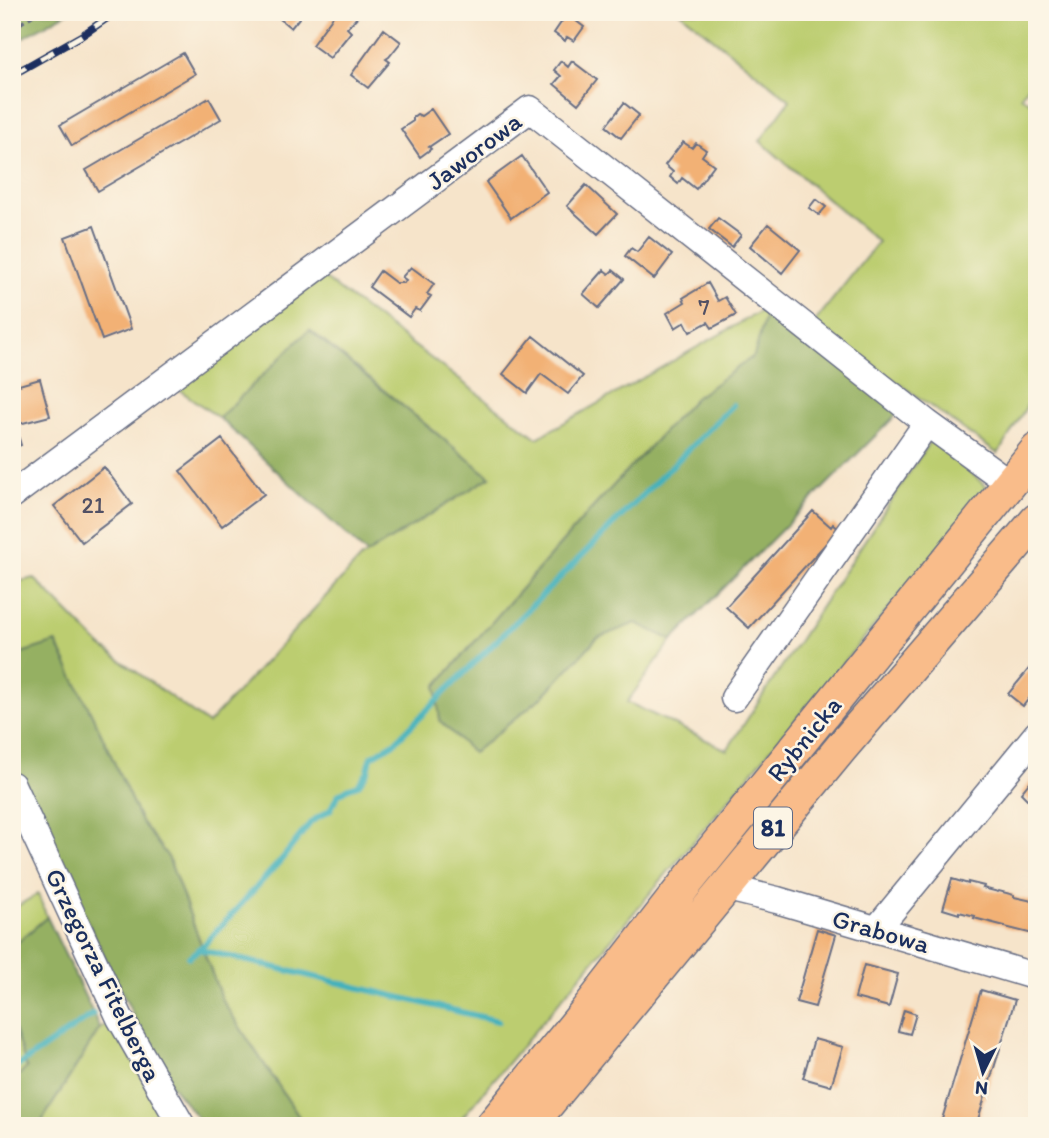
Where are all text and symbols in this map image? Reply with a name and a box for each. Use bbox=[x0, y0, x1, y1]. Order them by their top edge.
street label: Jaworowa bbox=[420, 105, 528, 197]
house number: 7 bbox=[698, 293, 710, 321]
house number: 21 bbox=[82, 491, 105, 519]
street label: Rybnicka bbox=[760, 690, 848, 788]
road number: 81 bbox=[754, 808, 792, 848]
street label: Grzegorza Fitelberga bbox=[38, 863, 170, 1087]
street label: Grabowa bbox=[829, 902, 934, 960]
north arrow bbox=[948, 1036, 1018, 1106]
text: N bbox=[974, 1076, 989, 1100]

